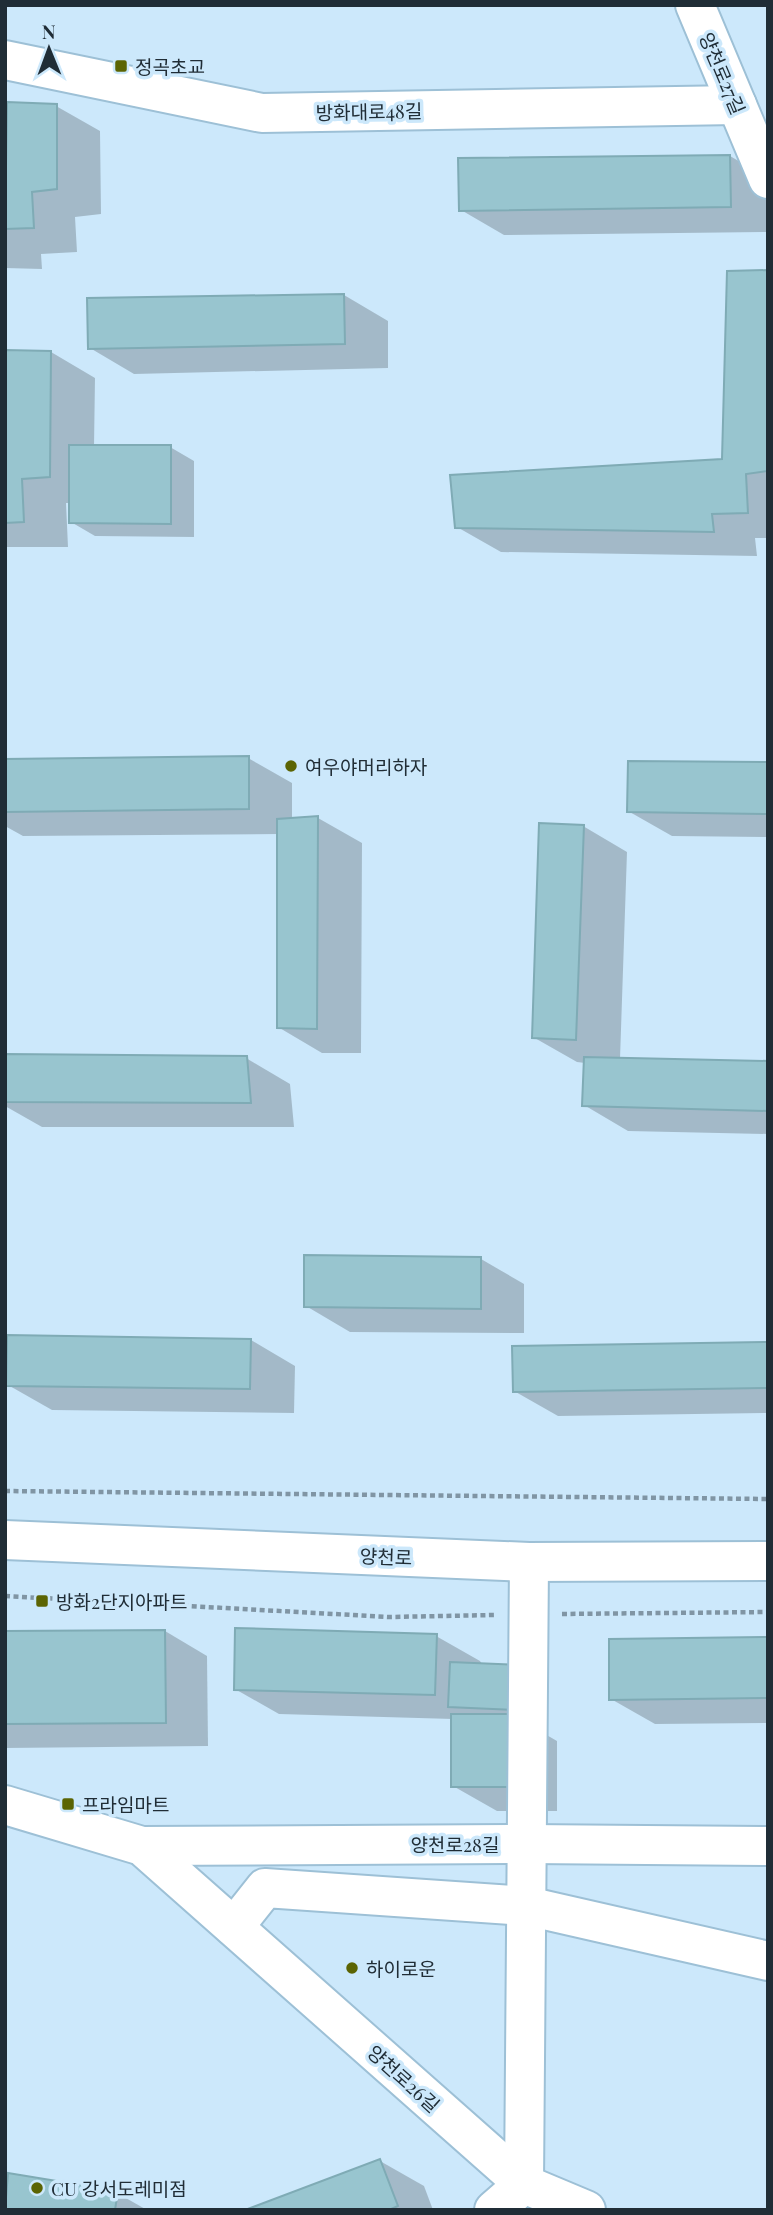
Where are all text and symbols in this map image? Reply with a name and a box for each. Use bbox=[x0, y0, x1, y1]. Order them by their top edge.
north arrow bbox=[14, 14, 84, 84]
text: N bbox=[42, 18, 56, 44]
street label: 양천로27길 bbox=[694, 28, 752, 118]
place label: 정곡초교 bbox=[135, 53, 205, 79]
marker: 정곡초교 bbox=[113, 58, 129, 74]
street label: 방화대로48길 bbox=[315, 97, 423, 125]
place label: 여우야머리하자 bbox=[305, 753, 427, 779]
marker: 여우야머리하자 bbox=[283, 758, 299, 774]
street label: 양천로 bbox=[359, 1542, 413, 1570]
place label: 방화2단지아파트 bbox=[56, 1588, 187, 1614]
marker: 방화2단지아파트 bbox=[34, 1593, 50, 1609]
place label: 프라임마트 bbox=[82, 1791, 169, 1817]
marker: 프라임마트 bbox=[60, 1796, 76, 1812]
street label: 양천로28길 bbox=[411, 1831, 499, 1857]
place label: 하이로운 bbox=[366, 1955, 436, 1981]
marker: 하이로운 bbox=[344, 1960, 360, 1976]
street label: 양천로26길 bbox=[362, 2039, 446, 2117]
place label: CU 강서도레미점 bbox=[51, 2175, 187, 2201]
marker: CU 강서도레미점 bbox=[29, 2180, 45, 2196]

